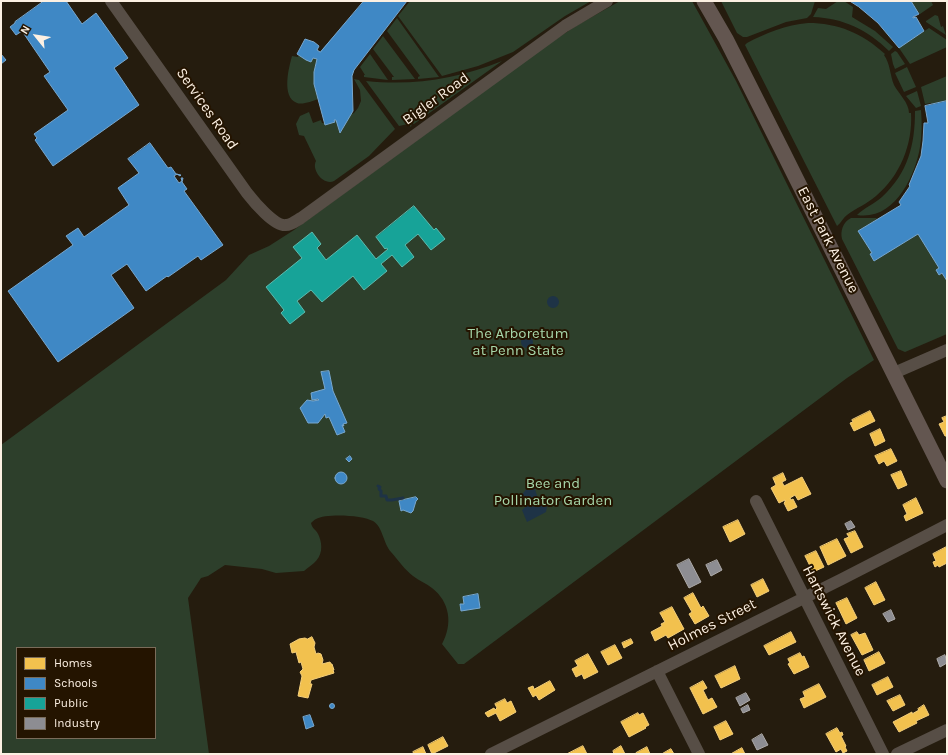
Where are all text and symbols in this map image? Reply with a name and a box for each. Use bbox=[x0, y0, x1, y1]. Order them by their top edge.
north arrow bbox=[16, 16, 56, 56]
text: N bbox=[18, 23, 33, 36]
street label: Services Road bbox=[172, 65, 242, 153]
street label: Bigler Road bbox=[399, 69, 473, 129]
street label: East Park Avenue bbox=[793, 184, 863, 296]
park label: The Arboretum at Penn State bbox=[468, 325, 568, 360]
park label: Bee and Pollinator Garden bbox=[494, 475, 612, 510]
street label: Hartswick Avenue bbox=[798, 563, 870, 679]
street label: Holmes Street bbox=[665, 595, 759, 655]
legend bbox=[16, 647, 156, 739]
text: Homes bbox=[54, 656, 92, 670]
text: Schools bbox=[54, 676, 97, 690]
text: Public bbox=[54, 696, 88, 710]
text: Industry bbox=[54, 716, 100, 730]

